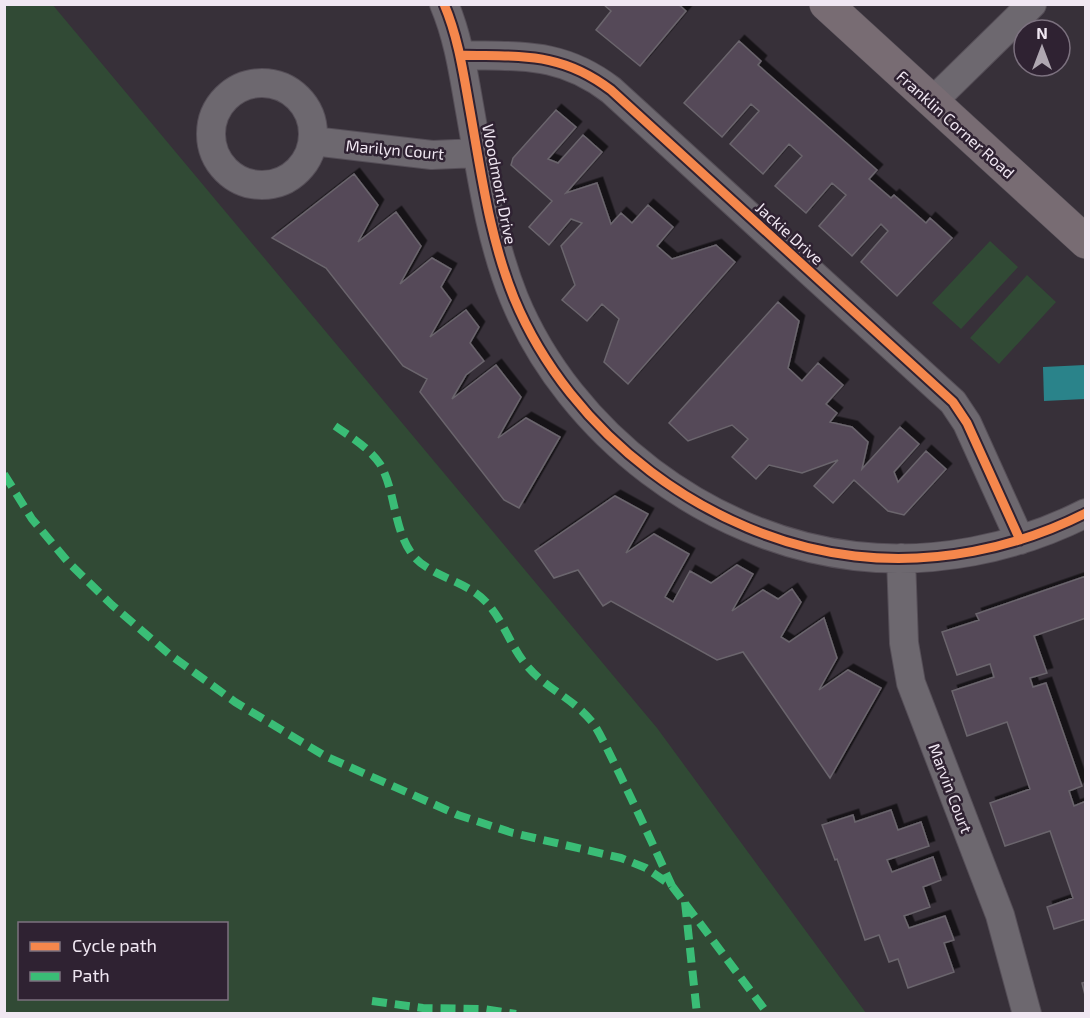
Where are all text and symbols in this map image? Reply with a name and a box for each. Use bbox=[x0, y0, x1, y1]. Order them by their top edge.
north arrow bbox=[1012, 18, 1072, 78]
text: N bbox=[1036, 23, 1048, 42]
street label: Franklin Corner Road bbox=[893, 66, 1019, 182]
street label: Woodmont Drive bbox=[479, 122, 521, 246]
street label: Marilyn Court bbox=[345, 135, 445, 163]
street label: Jackie Drive bbox=[752, 198, 828, 268]
street label: Marvin Court bbox=[925, 741, 977, 835]
legend bbox=[18, 922, 228, 1000]
text: Cycle path bbox=[72, 934, 157, 956]
text: Path bbox=[72, 964, 110, 986]

